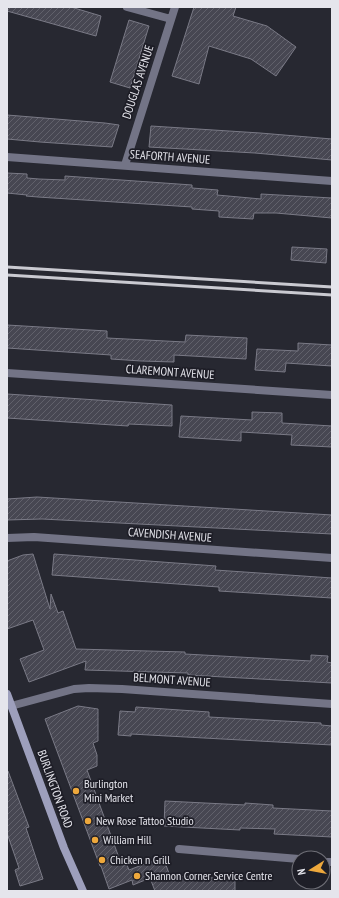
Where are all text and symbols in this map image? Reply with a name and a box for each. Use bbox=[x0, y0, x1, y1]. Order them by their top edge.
street label: DOUGLAS AVENUE bbox=[119, 43, 157, 121]
street label: SEAFORTH AVENUE bbox=[129, 146, 211, 167]
street label: CLAREMONT AVENUE bbox=[125, 361, 215, 382]
street label: CAVENDISH AVENUE bbox=[128, 524, 213, 545]
street label: BELMONT AVENUE bbox=[133, 669, 211, 690]
street label: BURLINGTON ROAD bbox=[34, 748, 77, 830]
place label: Burlington Mini Market bbox=[84, 776, 134, 805]
marker: Burlington Mini Market bbox=[71, 786, 81, 796]
place label: New Rose Tattoo Studio bbox=[96, 813, 194, 828]
marker: New Rose Tattoo Studio bbox=[83, 816, 93, 826]
place label: William Hill bbox=[103, 832, 152, 847]
marker: William Hill bbox=[90, 835, 100, 845]
north arrow bbox=[291, 850, 331, 890]
place label: Chicken n Grill bbox=[110, 852, 170, 867]
marker: Chicken n Grill bbox=[97, 855, 107, 865]
place label: Shannon Corner Service Centre bbox=[145, 868, 273, 883]
text: N bbox=[294, 868, 309, 876]
marker: Shannon Corner Service Centre bbox=[132, 871, 142, 881]

